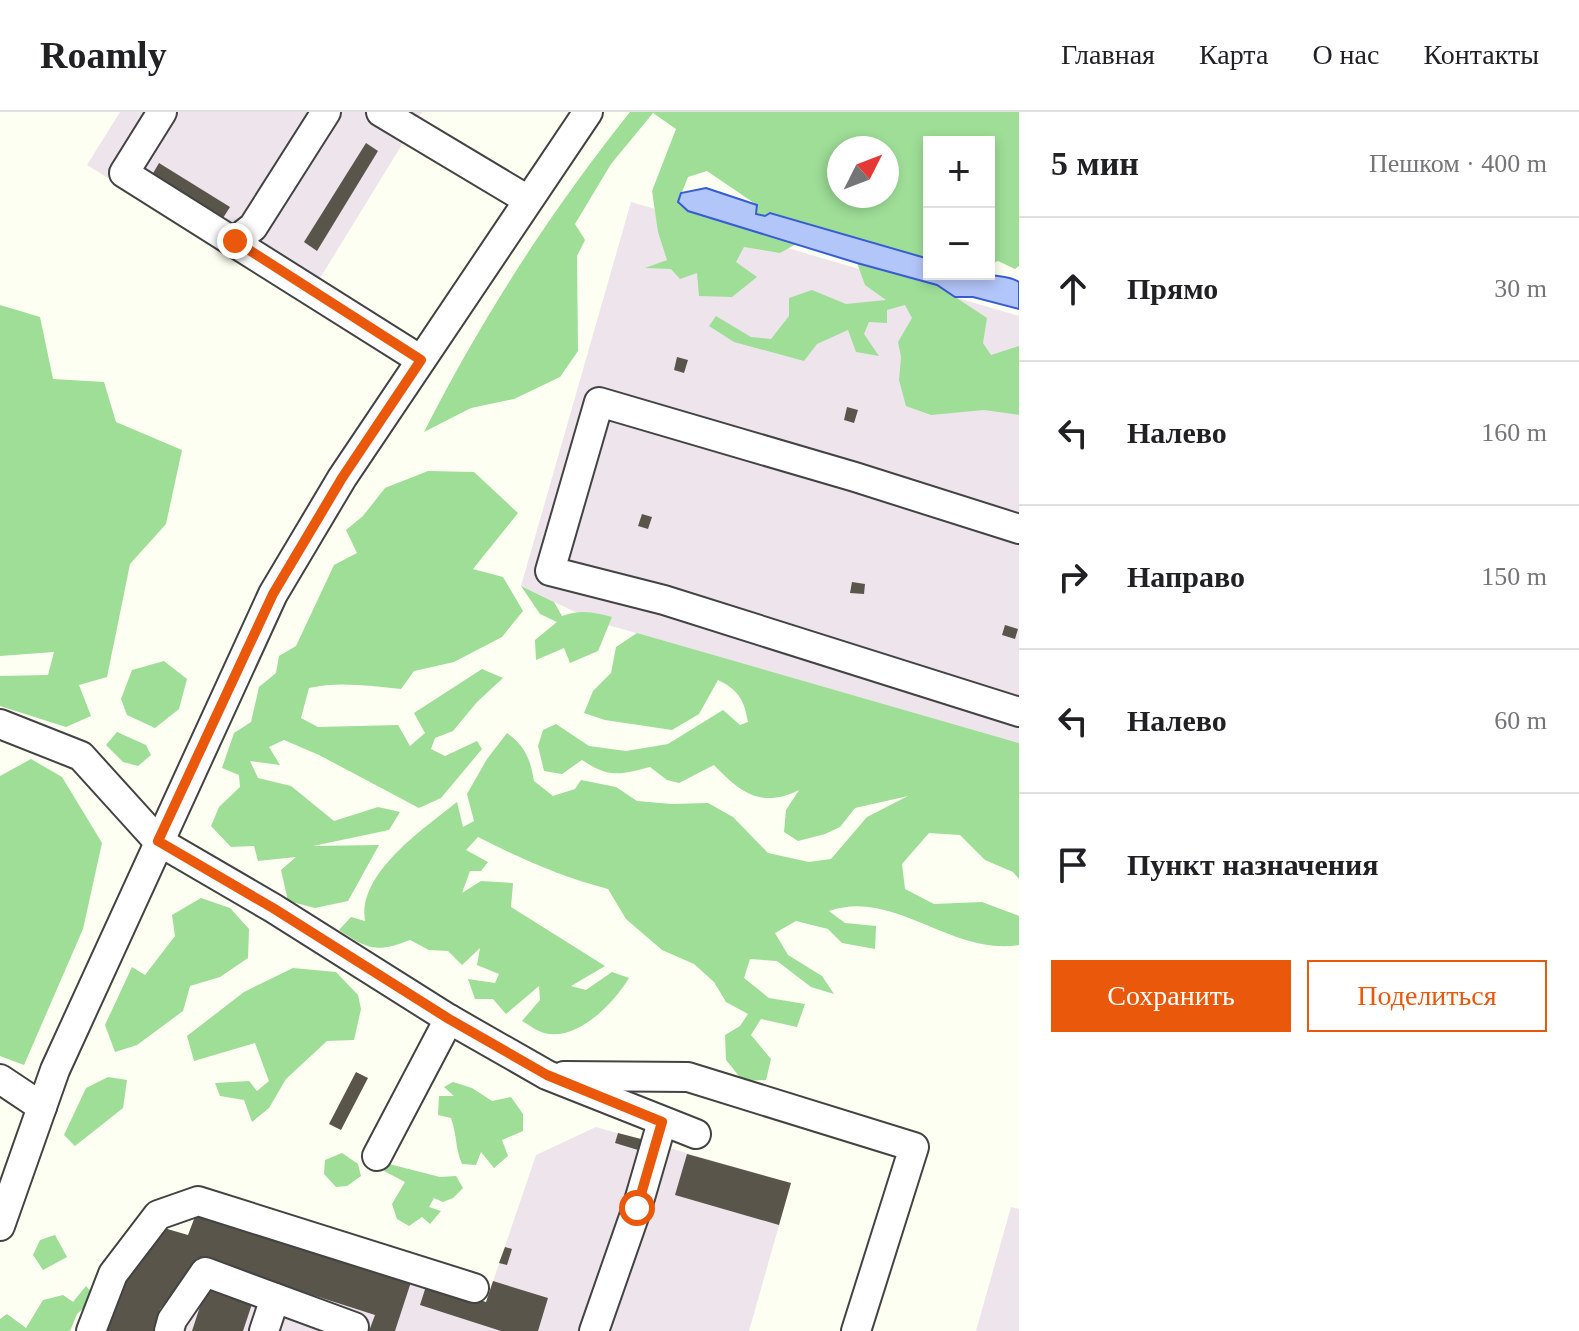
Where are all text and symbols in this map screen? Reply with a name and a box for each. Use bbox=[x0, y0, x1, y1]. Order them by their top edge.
text: Roamly bbox=[40, 34, 167, 76]
text: Главная bbox=[1061, 39, 1155, 70]
text: Карта bbox=[1199, 39, 1268, 70]
text: О нас bbox=[1312, 39, 1379, 70]
text: Контакты bbox=[1423, 39, 1539, 70]
north arrow bbox=[827, 136, 899, 208]
map controls bbox=[923, 136, 995, 280]
button: + bbox=[923, 136, 995, 208]
text: 5 мин bbox=[1051, 145, 1139, 182]
text: Пешком · 400 m bbox=[1369, 149, 1547, 178]
button: − bbox=[923, 208, 995, 280]
route end bbox=[217, 223, 253, 259]
icon: ahead bbox=[1051, 267, 1095, 311]
text: Прямо bbox=[1127, 272, 1218, 305]
text: 30 m bbox=[1494, 274, 1547, 303]
icon: left bbox=[1051, 411, 1095, 455]
text: Налево bbox=[1127, 416, 1227, 449]
text: 160 m bbox=[1481, 418, 1547, 447]
icon: right bbox=[1051, 555, 1095, 599]
text: Направо bbox=[1127, 560, 1245, 593]
text: 150 m bbox=[1481, 562, 1547, 591]
icon: left bbox=[1051, 699, 1095, 743]
text: Налево bbox=[1127, 704, 1227, 737]
text: 60 m bbox=[1494, 706, 1547, 735]
icon: arrive bbox=[1051, 843, 1095, 887]
text: Пункт назначения bbox=[1127, 848, 1379, 881]
button: Сохранить bbox=[1051, 960, 1291, 1032]
button: Поделиться bbox=[1307, 960, 1547, 1032]
route start bbox=[619, 1190, 655, 1226]

